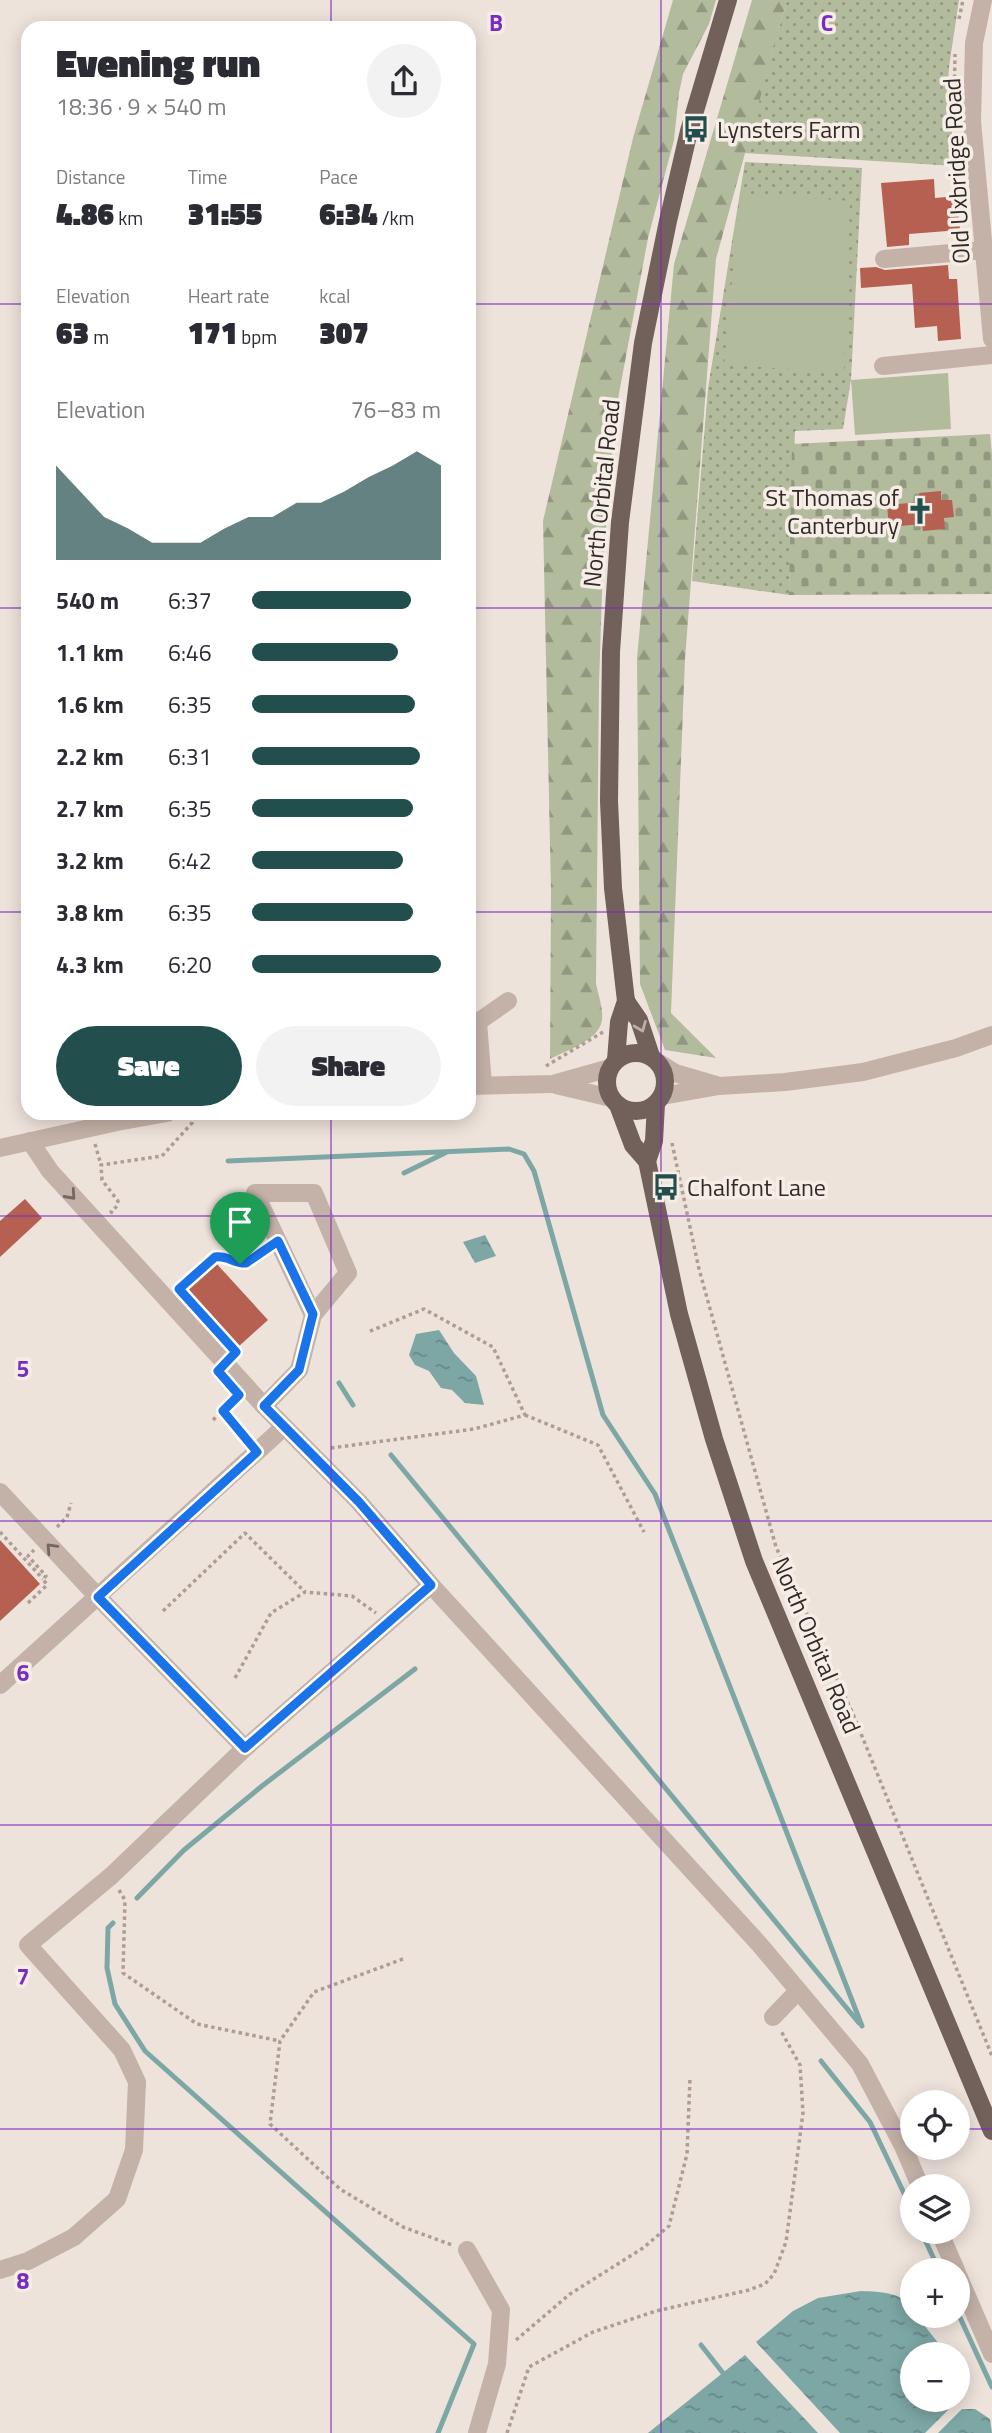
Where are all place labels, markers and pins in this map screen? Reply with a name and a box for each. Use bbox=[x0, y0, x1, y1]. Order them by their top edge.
place label: Lynsters Farm bbox=[717, 111, 861, 147]
bus stop icon: Lynsters Farm bbox=[681, 114, 711, 144]
place label: St Thomas of Canterbury bbox=[765, 479, 899, 543]
church icon: St Thomas of Canterbury bbox=[905, 496, 935, 526]
place label: Chalfont Lane bbox=[687, 1169, 826, 1205]
bus stop icon: Chalfont Lane bbox=[651, 1172, 681, 1202]
pin bbox=[210, 1192, 270, 1264]

